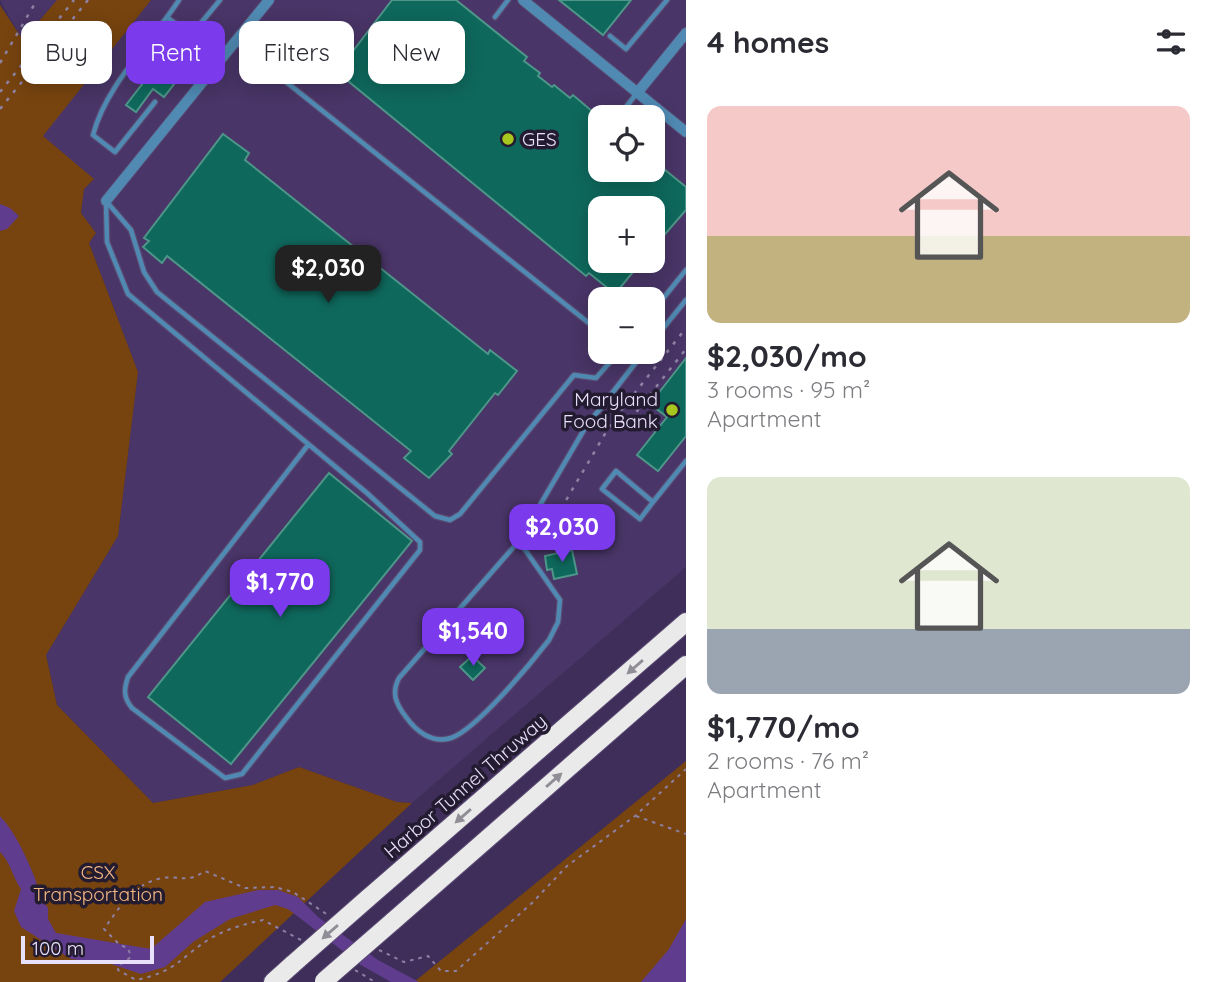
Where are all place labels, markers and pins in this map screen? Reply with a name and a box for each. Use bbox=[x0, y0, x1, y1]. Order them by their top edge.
place label: GES bbox=[522, 127, 557, 151]
marker: GES bbox=[500, 131, 516, 147]
pin: $2,030 bbox=[271, 246, 385, 305]
place label: Maryland Food Bank bbox=[563, 387, 658, 433]
marker: Maryland Food Bank bbox=[664, 402, 680, 418]
pin: $2,030 bbox=[505, 504, 619, 564]
pin: $1,770 bbox=[223, 560, 337, 619]
pin: $1,540 bbox=[416, 608, 530, 668]

